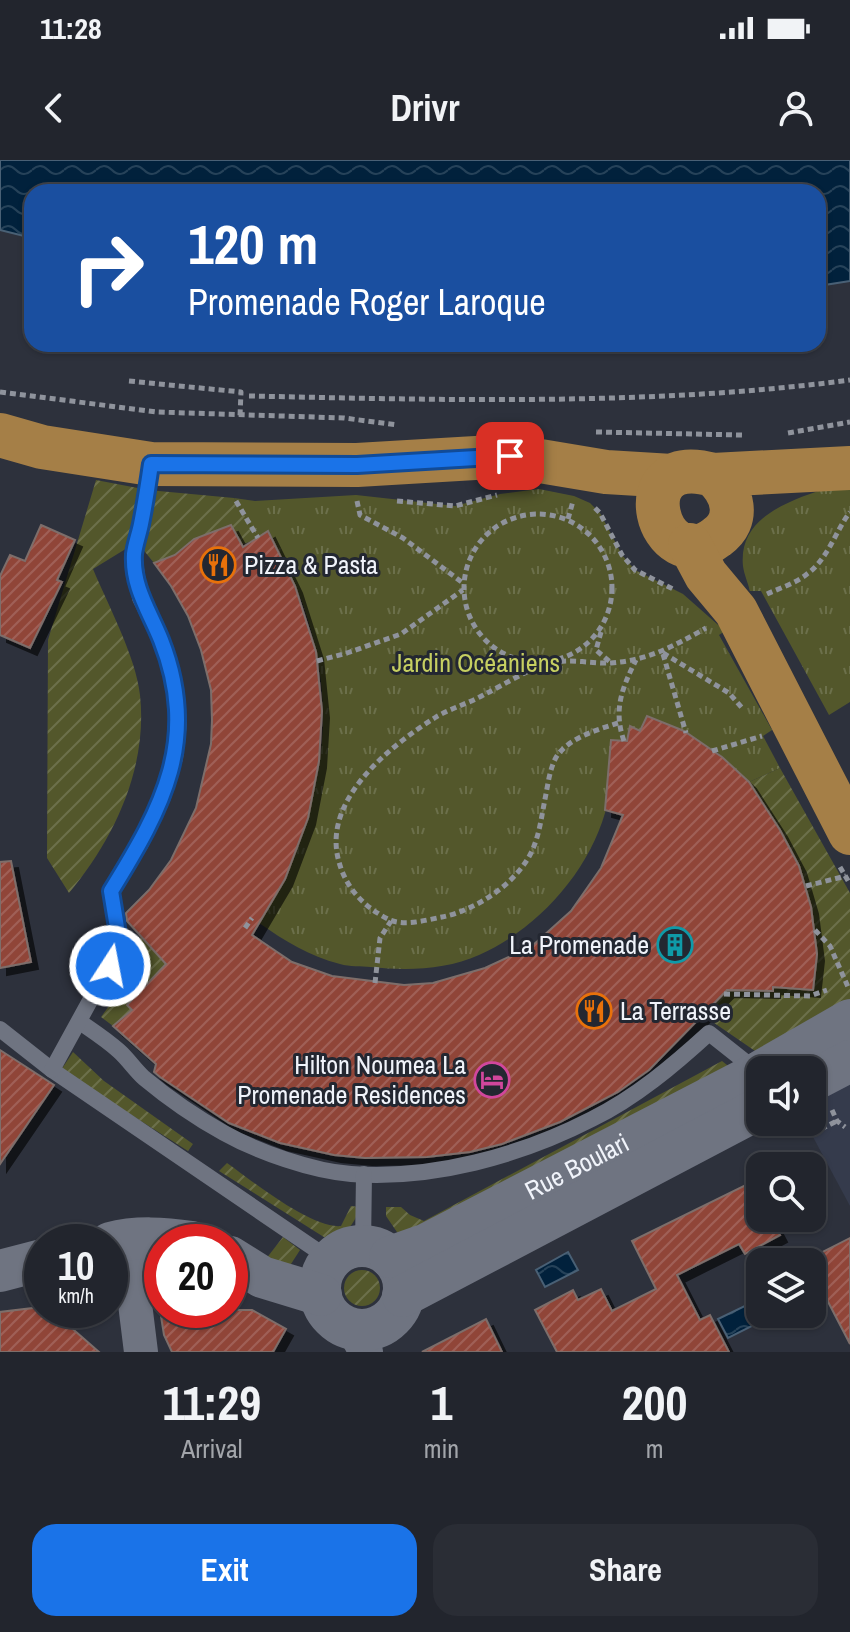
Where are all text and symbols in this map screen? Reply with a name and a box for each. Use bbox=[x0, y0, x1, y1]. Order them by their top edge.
text: 11:28 bbox=[40, 8, 102, 48]
text: Drivr bbox=[391, 84, 459, 132]
icon: back bbox=[32, 86, 76, 130]
icon: person bbox=[774, 86, 818, 130]
text: 120 m bbox=[188, 206, 318, 281]
icon: right bbox=[56, 216, 160, 320]
text: Promenade Roger Laroque bbox=[188, 278, 546, 326]
pin bbox=[476, 422, 544, 490]
icon: arrive bbox=[488, 434, 532, 478]
restaurant icon: Pizza & Pasta bbox=[199, 546, 237, 584]
place label: Pizza & Pasta bbox=[244, 547, 378, 582]
park label: Jardin Océaniens bbox=[392, 645, 560, 680]
position arrow bbox=[68, 924, 152, 1008]
building icon: La Promenade bbox=[656, 926, 694, 964]
place label: La Promenade bbox=[509, 927, 649, 962]
restaurant icon: La Terrasse bbox=[575, 992, 613, 1030]
place label: La Terrasse bbox=[620, 993, 731, 1028]
place label: Hilton Noumea La Promenade Residences bbox=[237, 1047, 466, 1112]
map controls bbox=[746, 1056, 826, 1328]
button: sound bbox=[746, 1056, 826, 1136]
hotel icon: Hilton Noumea La Promenade Residences bbox=[473, 1061, 511, 1099]
street label: Rue Boulari bbox=[519, 1125, 635, 1207]
button: search bbox=[746, 1152, 826, 1232]
speed limit sign: 20 bbox=[144, 1224, 248, 1328]
text: 10 bbox=[58, 1239, 94, 1292]
button: layers bbox=[746, 1248, 826, 1328]
text: km/h bbox=[58, 1282, 94, 1309]
text: 11:29 bbox=[163, 1370, 261, 1435]
text: 1 bbox=[430, 1370, 452, 1435]
text: 200 bbox=[622, 1370, 687, 1435]
text: Arrival bbox=[181, 1431, 243, 1466]
text: min bbox=[424, 1431, 459, 1466]
text: m bbox=[646, 1431, 663, 1466]
button: Exit bbox=[32, 1524, 417, 1616]
button: Share bbox=[433, 1524, 818, 1616]

